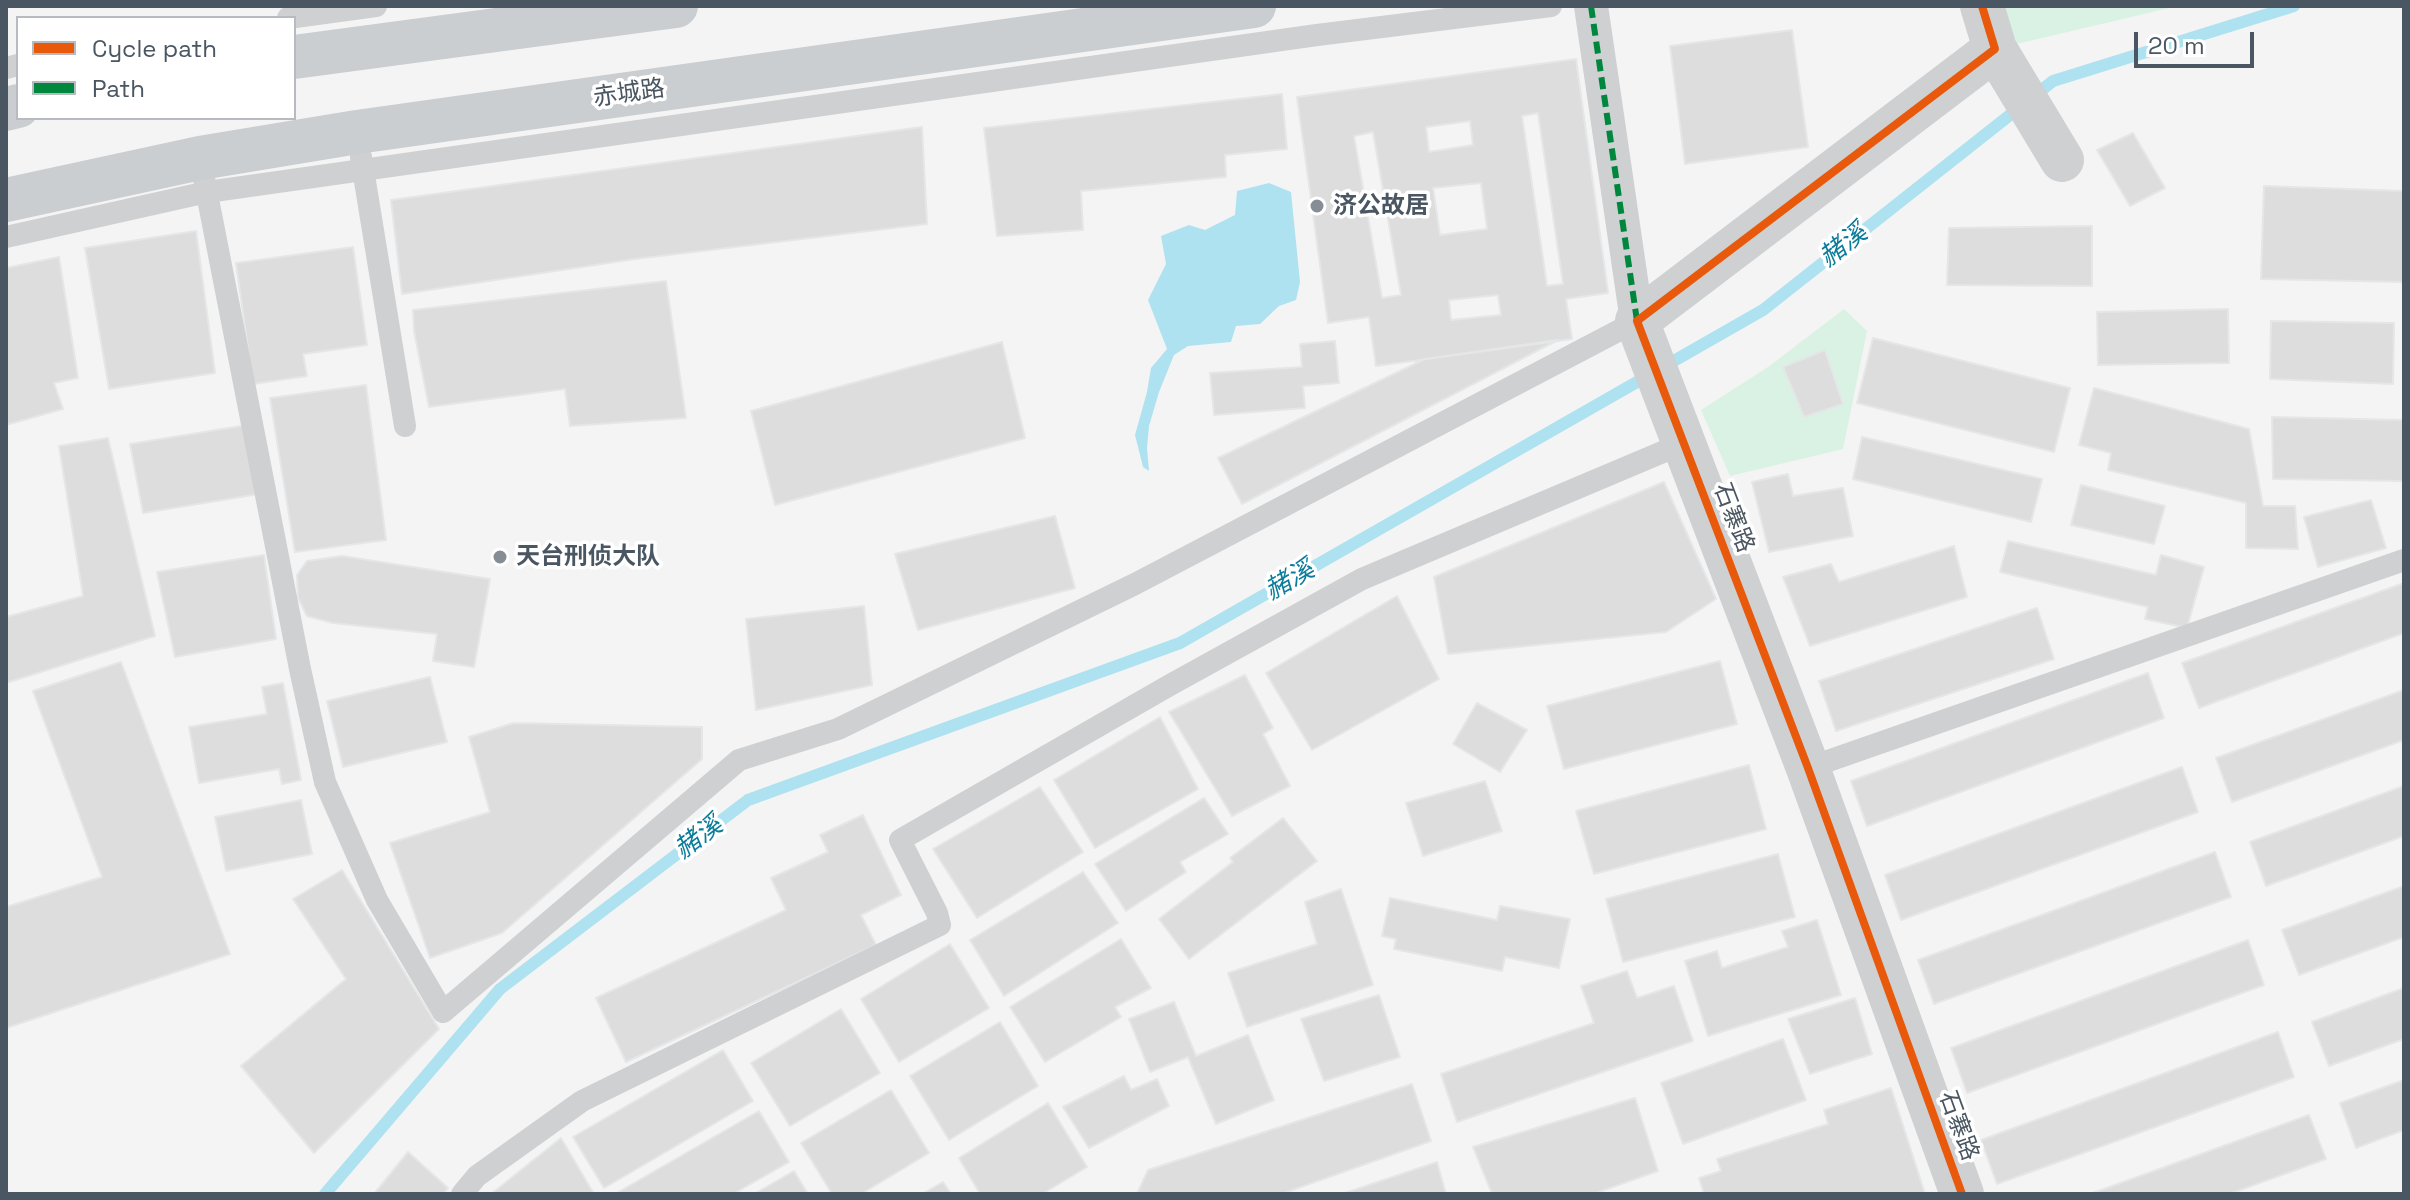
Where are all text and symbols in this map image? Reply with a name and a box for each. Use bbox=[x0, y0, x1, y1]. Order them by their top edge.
legend bbox=[16, 16, 296, 120]
scale bar bbox=[2138, 16, 2258, 66]
text: 20 m bbox=[2148, 30, 2205, 61]
text: Cycle path bbox=[92, 33, 217, 64]
text: Path bbox=[92, 73, 145, 104]
street label: 赤城路 bbox=[591, 75, 667, 113]
place label: 济公故居 bbox=[1333, 192, 1429, 220]
marker: 济公故居 bbox=[1308, 197, 1326, 215]
water label: 赭溪 bbox=[1814, 218, 1874, 274]
street label: 石寨路 bbox=[1707, 479, 1759, 557]
place label: 天台刑侦大队 bbox=[516, 543, 660, 571]
marker: 天台刑侦大队 bbox=[491, 548, 509, 566]
water label: 赭溪 bbox=[1260, 554, 1320, 608]
water label: 赭溪 bbox=[669, 810, 729, 866]
street label: 石寨路 bbox=[1932, 1087, 1984, 1165]

